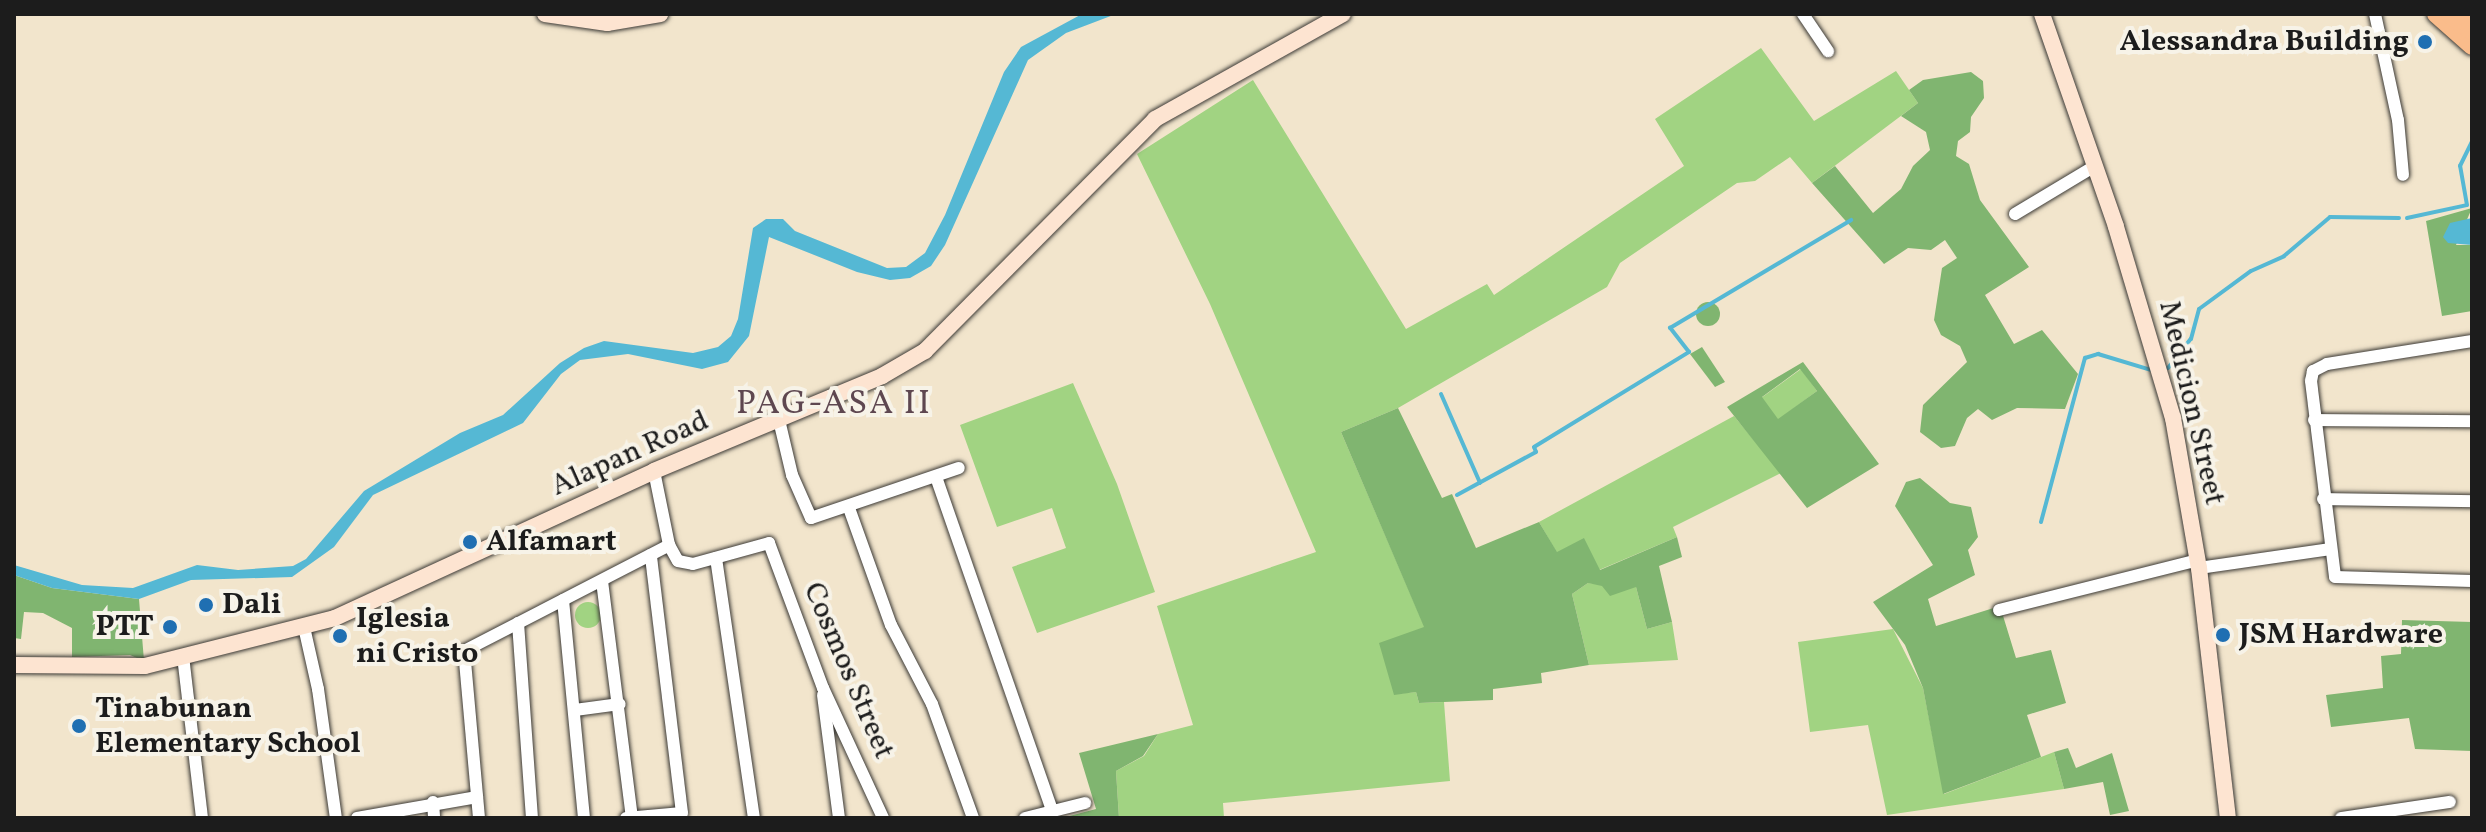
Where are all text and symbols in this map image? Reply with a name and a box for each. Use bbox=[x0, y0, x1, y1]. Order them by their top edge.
place label: Alessandra Building bbox=[2120, 24, 2409, 60]
marker: Alessandra Building bbox=[2416, 33, 2434, 51]
street label: Medicion Street bbox=[2150, 297, 2232, 509]
district label: PAG-ASA II bbox=[736, 385, 932, 425]
street label: Alapan Road bbox=[546, 403, 714, 505]
place label: Alfamart bbox=[486, 524, 617, 560]
marker: Alfamart bbox=[461, 533, 479, 551]
street label: Cosmos Street bbox=[795, 577, 901, 765]
place label: Dali bbox=[222, 587, 281, 623]
marker: Dali bbox=[197, 596, 215, 614]
place label: Iglesia ni Cristo bbox=[356, 601, 478, 672]
place label: PTT bbox=[96, 609, 154, 645]
place label: JSM Hardware bbox=[2239, 617, 2443, 653]
marker: PTT bbox=[161, 618, 179, 636]
marker: JSM Hardware bbox=[2214, 626, 2232, 644]
marker: Iglesia ni Cristo bbox=[331, 627, 349, 645]
place label: Tinabunan Elementary School bbox=[95, 691, 361, 762]
marker: Tinabunan Elementary School bbox=[70, 717, 88, 735]

